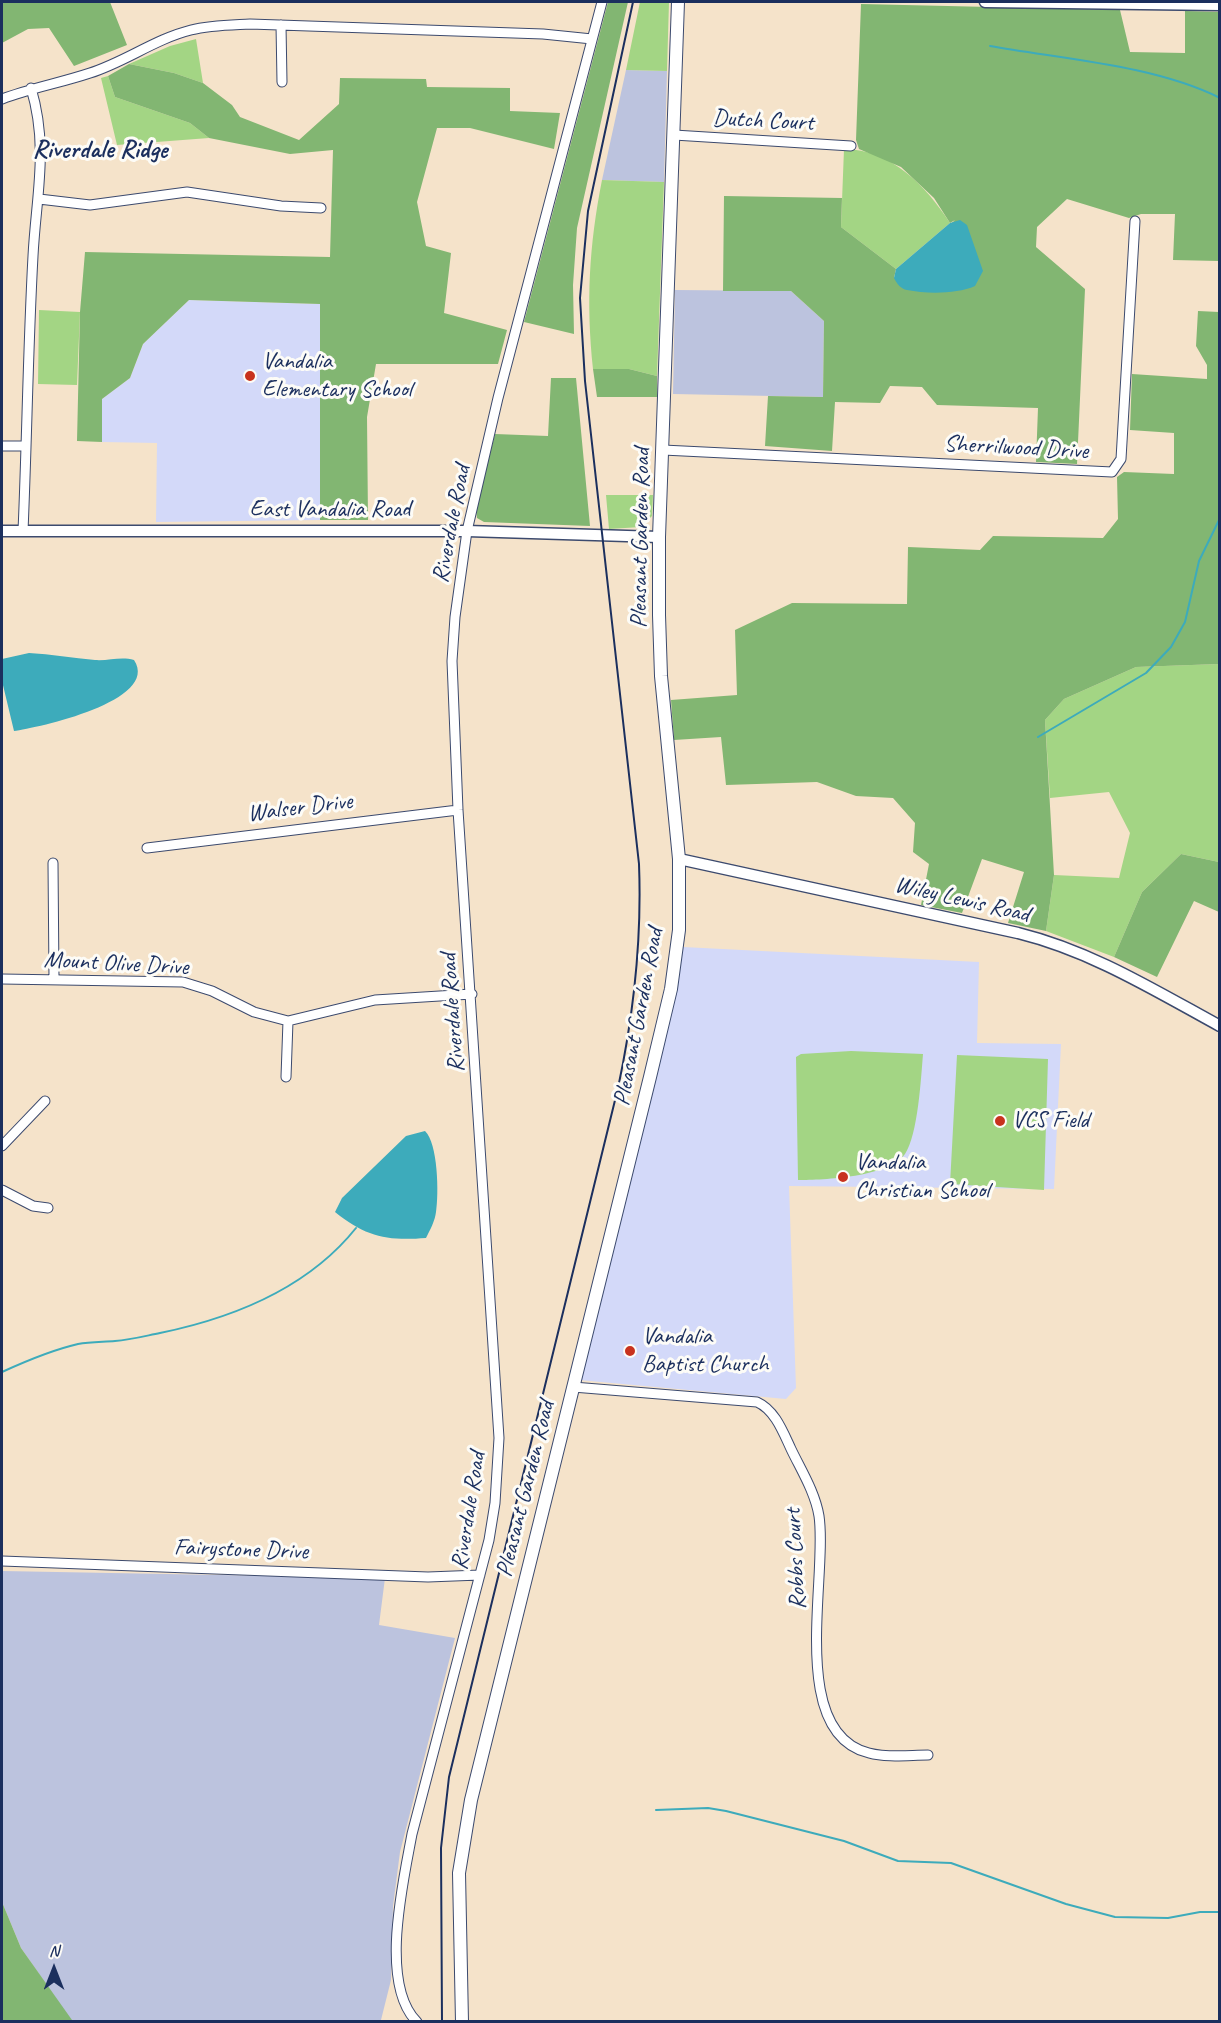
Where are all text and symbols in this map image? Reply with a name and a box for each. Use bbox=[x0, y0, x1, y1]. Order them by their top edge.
street label: Dutch Court bbox=[712, 104, 814, 138]
district label: Riverdale Ridge bbox=[33, 134, 167, 166]
place label: Vandalia Elementary School bbox=[262, 348, 412, 404]
marker: Vandalia Elementary School bbox=[243, 369, 257, 383]
street label: Sherrilwood Drive bbox=[943, 430, 1089, 466]
street label: Pleasant Garden Road bbox=[625, 448, 657, 628]
street label: Riverdale Road bbox=[427, 463, 477, 585]
street label: East Vandalia Road bbox=[249, 496, 411, 524]
street label: Walser Drive bbox=[246, 787, 354, 829]
street label: Wiley Lewis Road bbox=[892, 871, 1032, 929]
street label: Pleasant Garden Road bbox=[608, 926, 670, 1108]
street label: Mount Olive Drive bbox=[43, 946, 189, 982]
street label: Riverdale Road bbox=[434, 953, 472, 1073]
place label: VCS Field bbox=[1012, 1107, 1089, 1135]
marker: VCS Field bbox=[993, 1114, 1007, 1128]
place label: Vandalia Christian School bbox=[855, 1149, 989, 1205]
marker: Vandalia Christian School bbox=[836, 1170, 850, 1184]
place label: Vandalia Baptist Church bbox=[642, 1323, 768, 1379]
marker: Vandalia Baptist Church bbox=[623, 1344, 637, 1358]
street label: Pleasant Garden Road bbox=[490, 1398, 562, 1580]
street label: Riverdale Road bbox=[445, 1450, 493, 1572]
street label: Robbs Court bbox=[779, 1508, 813, 1610]
street label: Fairystone Drive bbox=[173, 1533, 309, 1567]
north arrow bbox=[24, 1939, 84, 1999]
text: N bbox=[49, 1941, 59, 1961]

